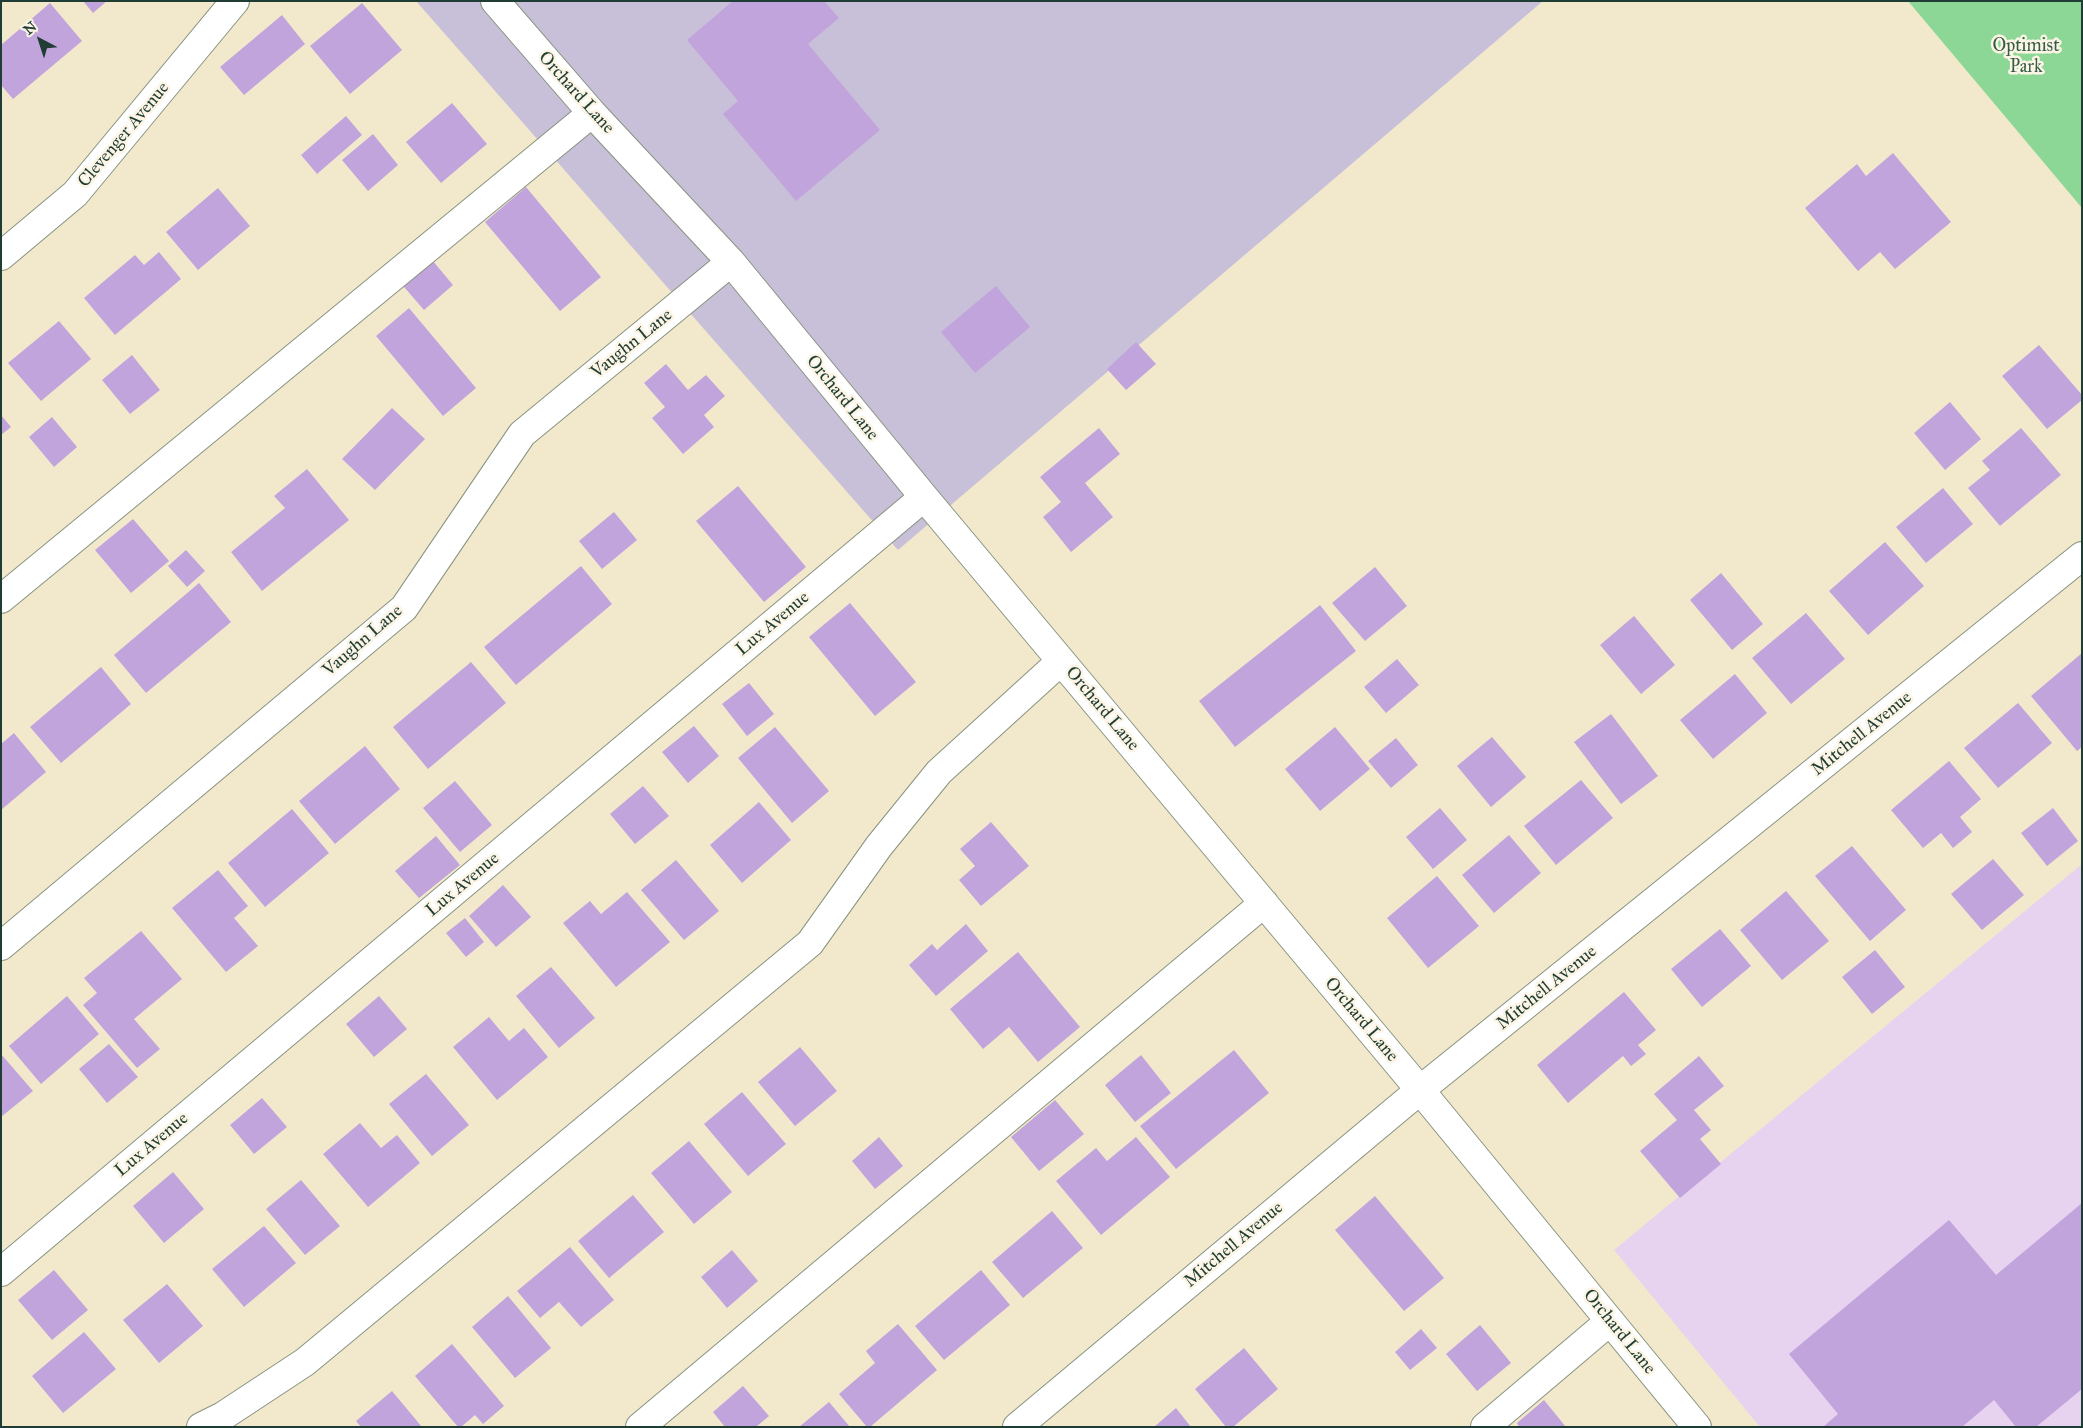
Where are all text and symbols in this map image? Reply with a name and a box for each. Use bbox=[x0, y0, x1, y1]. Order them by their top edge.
north arrow bbox=[15, 15, 65, 65]
text: N bbox=[20, 18, 40, 38]
park label: Optimist Park bbox=[1992, 36, 2060, 78]
street label: Orchard Lane bbox=[533, 47, 619, 139]
street label: Clevenger Avenue bbox=[74, 78, 174, 192]
street label: Vaughn Lane bbox=[587, 305, 677, 383]
street label: Orchard Lane bbox=[801, 351, 883, 445]
street label: Lux Avenue bbox=[732, 587, 814, 661]
street label: Vaughn Lane bbox=[319, 601, 407, 681]
street label: Orchard Lane bbox=[1061, 662, 1143, 756]
street label: Mitchell Avenue bbox=[1808, 687, 1916, 781]
street label: Lux Avenue bbox=[422, 848, 504, 922]
street label: Mitchell Avenue bbox=[1493, 941, 1601, 1035]
street label: Orchard Lane bbox=[1320, 973, 1402, 1067]
street label: Lux Avenue bbox=[111, 1108, 193, 1182]
street label: Mitchell Avenue bbox=[1180, 1197, 1288, 1293]
street label: Orchard Lane bbox=[1578, 1285, 1660, 1379]

